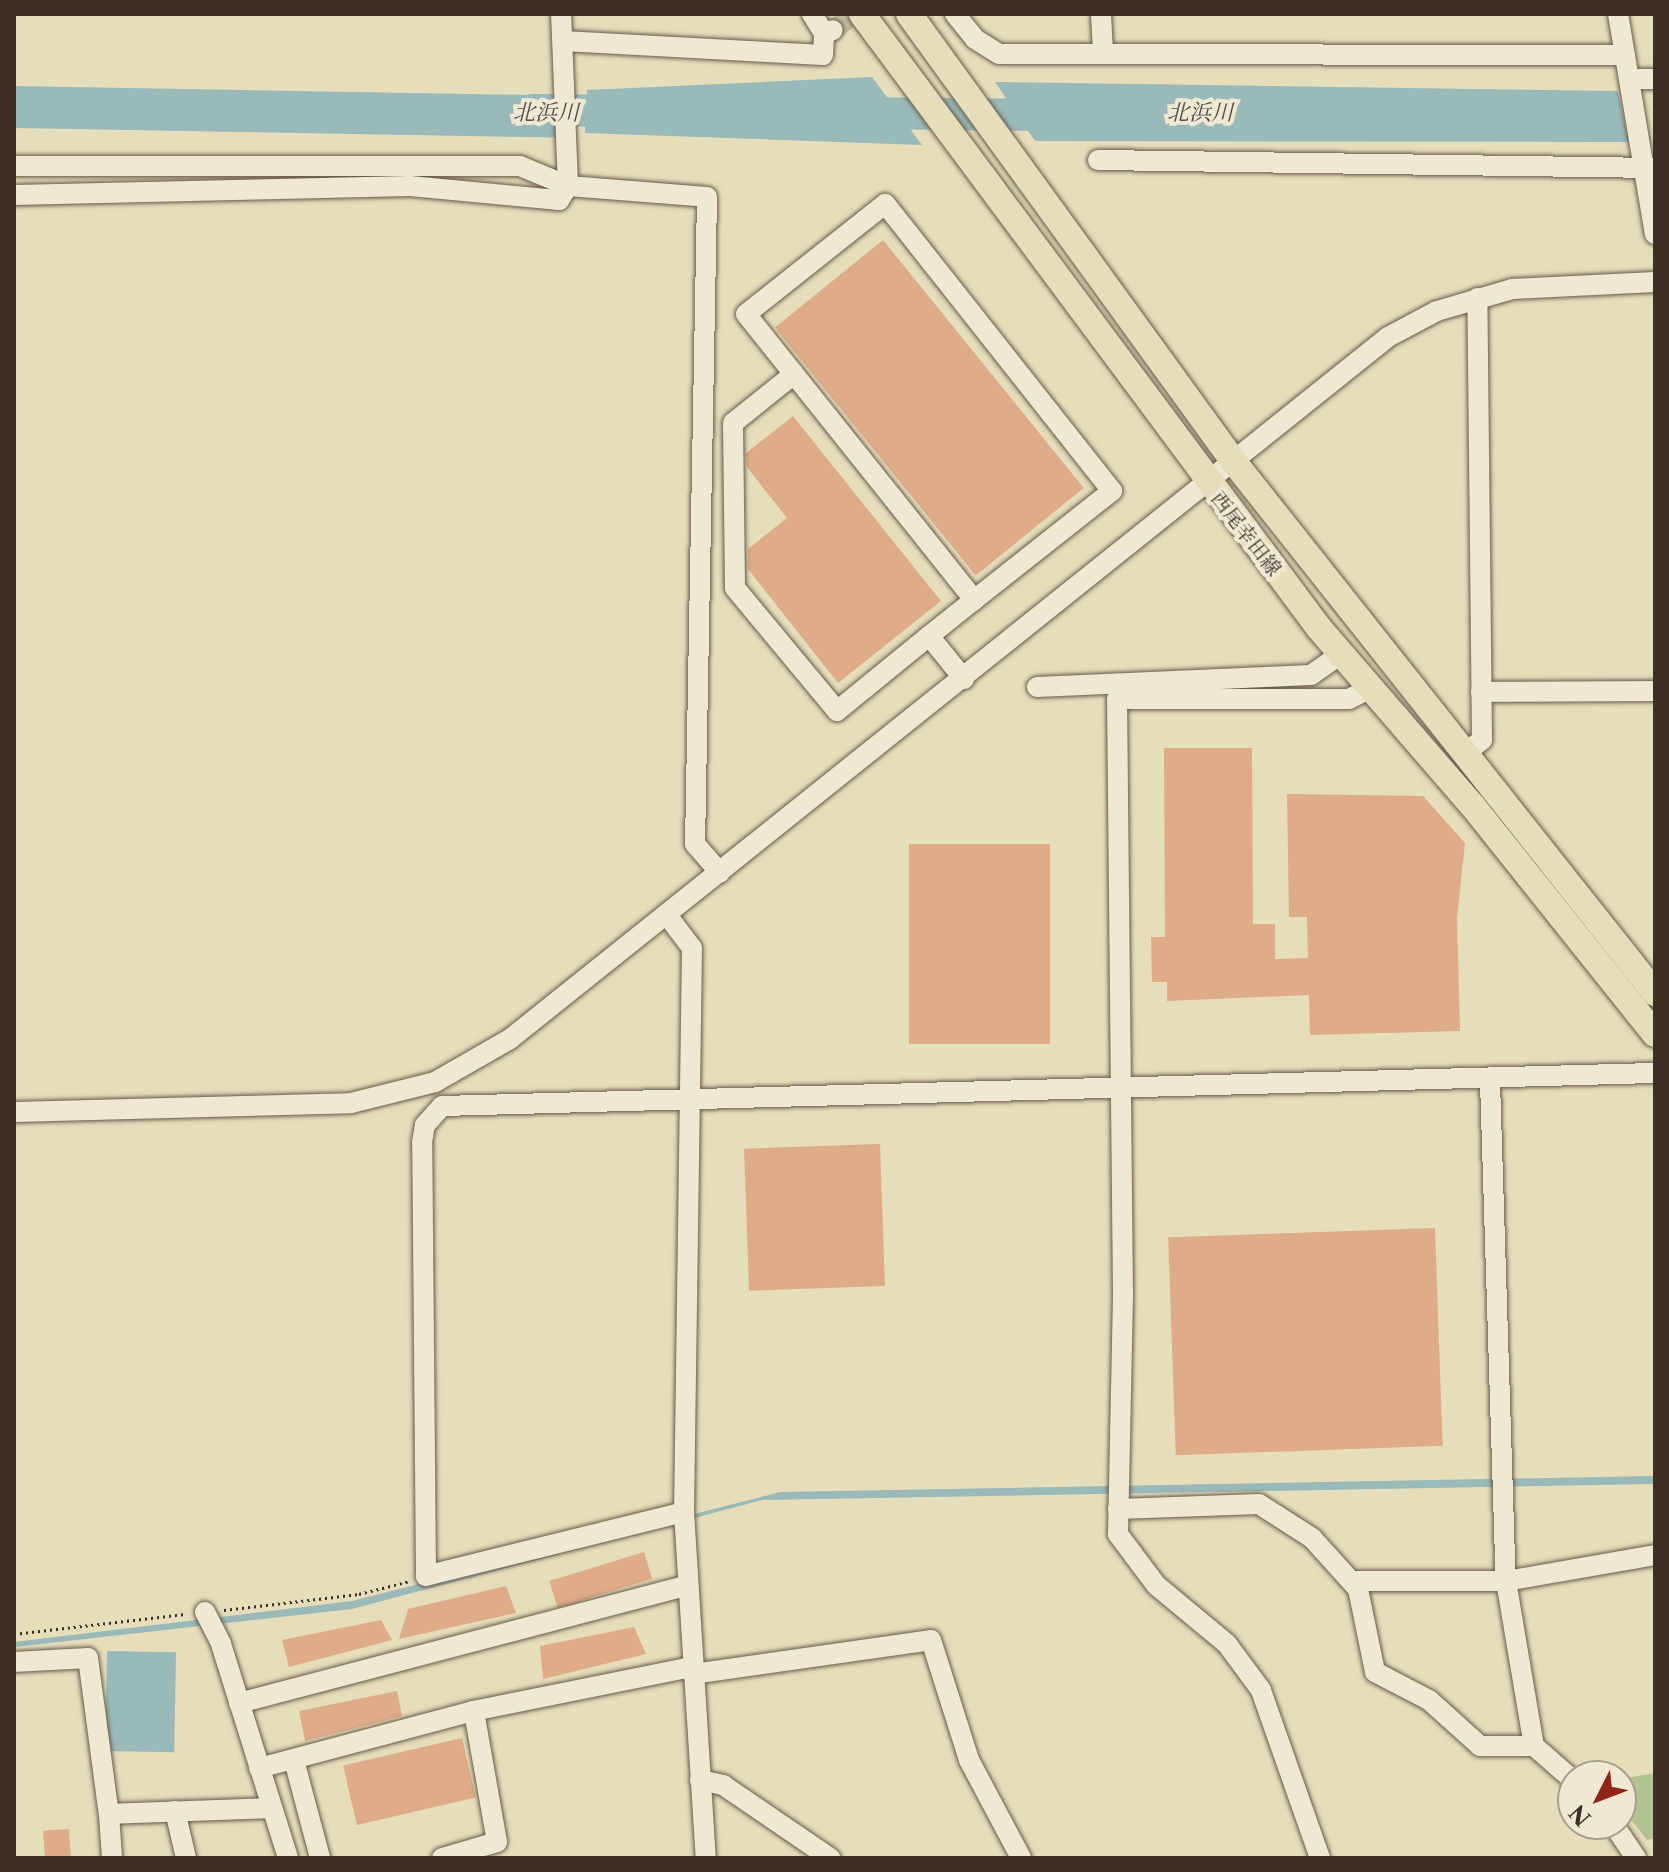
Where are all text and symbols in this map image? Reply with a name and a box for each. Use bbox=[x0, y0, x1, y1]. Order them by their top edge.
water label: 北浜川 bbox=[513, 100, 579, 126]
water label: 北浜川 bbox=[1167, 100, 1233, 126]
street label: 西尾幸田線 bbox=[1206, 487, 1286, 581]
north arrow bbox=[1557, 1760, 1637, 1840]
text: N bbox=[1564, 1799, 1597, 1831]

